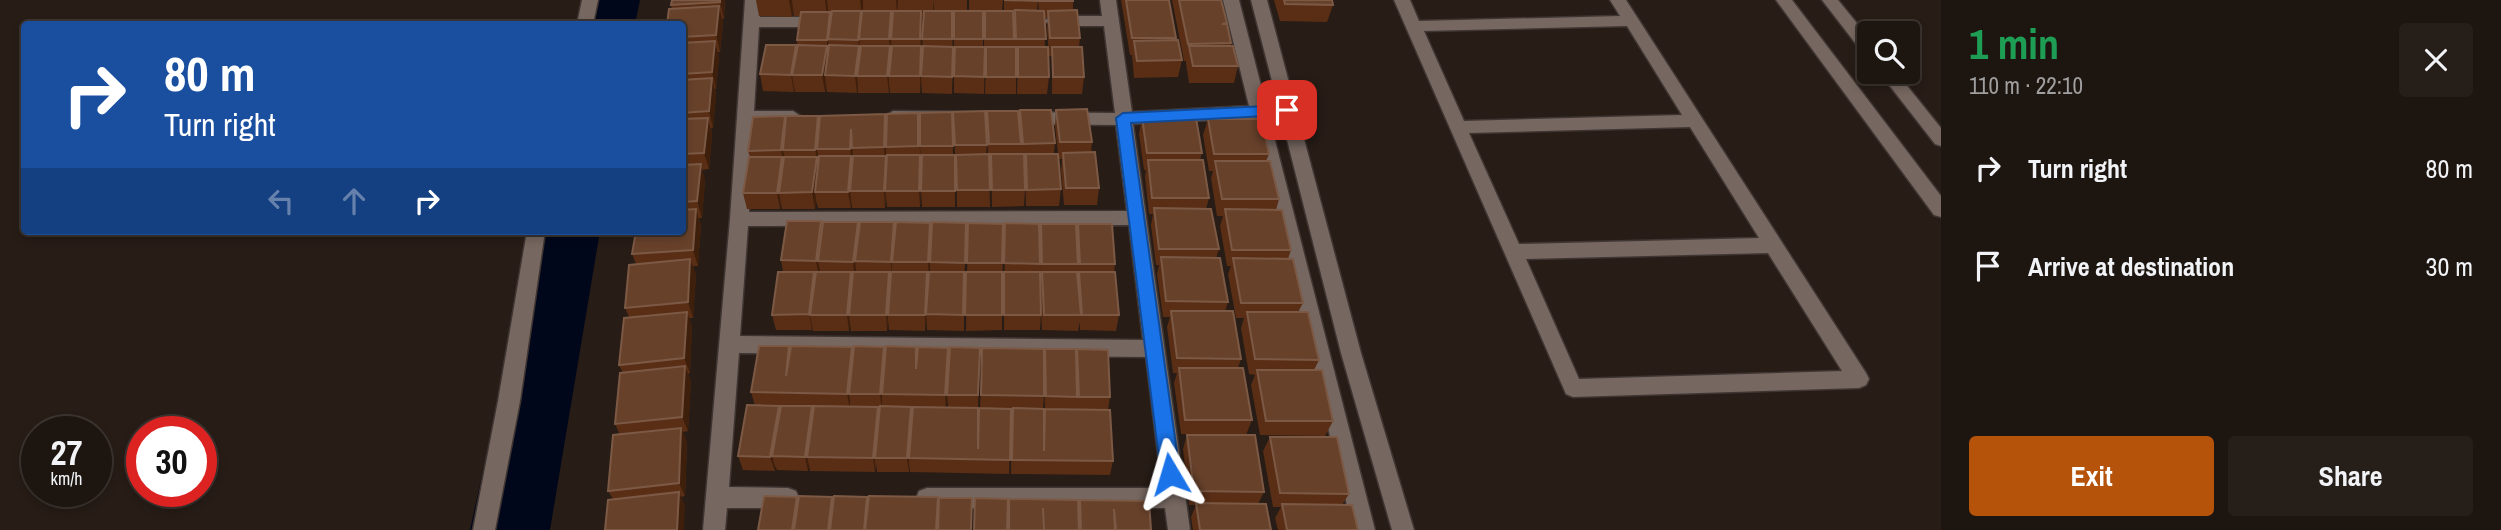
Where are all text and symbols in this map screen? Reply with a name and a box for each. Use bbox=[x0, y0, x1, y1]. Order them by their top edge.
text: 1 min bbox=[1969, 16, 2059, 72]
map controls bbox=[1857, 21, 1920, 84]
button: search bbox=[1857, 21, 1920, 84]
button: close bbox=[2399, 23, 2473, 97]
text: 80 m bbox=[164, 40, 256, 106]
icon: right bbox=[49, 49, 140, 140]
text: 110 m · 22:10 bbox=[1969, 70, 2083, 101]
pin bbox=[1257, 80, 1317, 140]
icon: arrive bbox=[1268, 91, 1306, 129]
text: Turn right bbox=[164, 103, 276, 146]
icon: right bbox=[1969, 149, 2007, 187]
text: Turn right bbox=[2028, 151, 2127, 186]
text: 80 m bbox=[2426, 151, 2473, 186]
icon: left bbox=[262, 182, 300, 220]
icon: ahead bbox=[335, 182, 373, 220]
icon: right bbox=[408, 182, 446, 220]
icon: arrive bbox=[1969, 247, 2007, 285]
text: Arrive at destination bbox=[2028, 249, 2234, 284]
text: 30 m bbox=[2426, 249, 2473, 284]
speed limit sign: 30 bbox=[126, 416, 217, 507]
text: 27 bbox=[51, 429, 82, 476]
button: Exit bbox=[1969, 436, 2214, 516]
button: Share bbox=[2228, 436, 2473, 516]
position arrow bbox=[1133, 437, 1207, 511]
text: km/h bbox=[51, 466, 83, 491]

